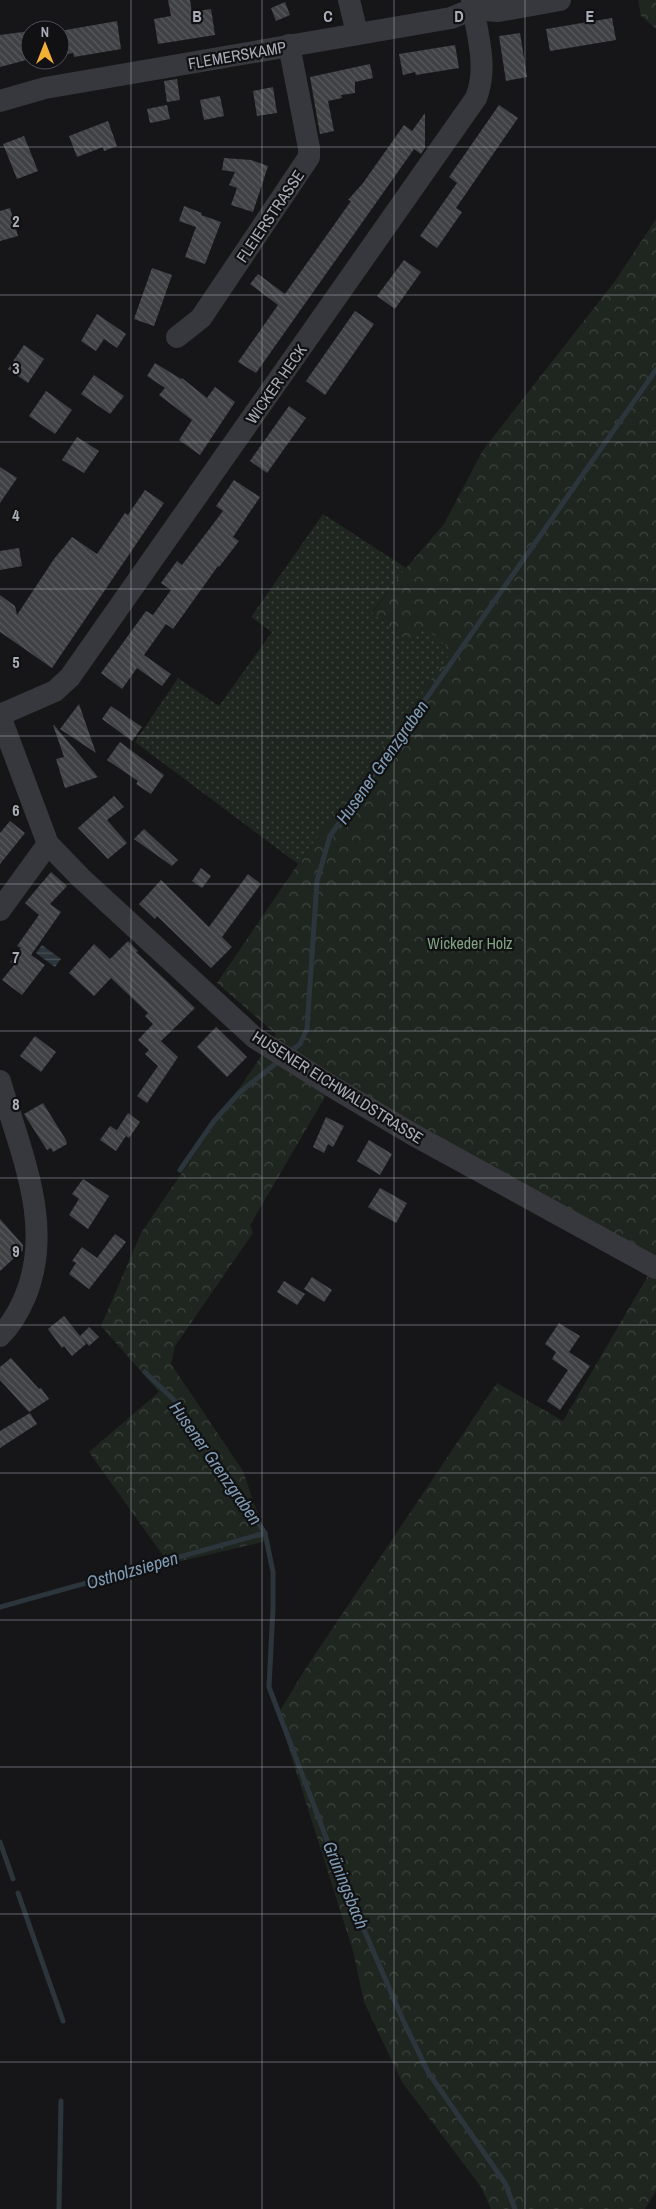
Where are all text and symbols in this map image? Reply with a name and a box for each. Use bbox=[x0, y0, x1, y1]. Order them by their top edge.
text: B bbox=[192, 5, 202, 27]
text: C bbox=[323, 5, 333, 27]
text: D bbox=[454, 5, 464, 27]
text: E bbox=[586, 5, 595, 27]
north arrow bbox=[20, 20, 70, 70]
text: N bbox=[41, 23, 49, 41]
street label: FLEMERSKAMP bbox=[186, 36, 288, 74]
street label: FLEIERSTRASSE bbox=[231, 165, 309, 267]
text: 2 bbox=[12, 210, 20, 232]
street label: WICKER HECK bbox=[240, 340, 312, 428]
text: 3 bbox=[12, 357, 20, 379]
text: 4 bbox=[12, 504, 20, 526]
text: 5 bbox=[12, 651, 20, 673]
water label: Husener Grenzgraben bbox=[330, 695, 434, 829]
text: 6 bbox=[12, 799, 20, 821]
park label: Wickeder Holz bbox=[427, 932, 513, 954]
text: 7 bbox=[12, 946, 20, 968]
street label: HUSENER EICHWALDSTRASSE bbox=[248, 1025, 428, 1149]
text: 8 bbox=[12, 1093, 20, 1115]
text: 9 bbox=[12, 1240, 20, 1262]
water label: Husener Grenzgraben bbox=[164, 1396, 268, 1530]
water label: Ostholzsiepen bbox=[83, 1545, 181, 1595]
water label: Grüningsbach bbox=[317, 1837, 375, 1933]

